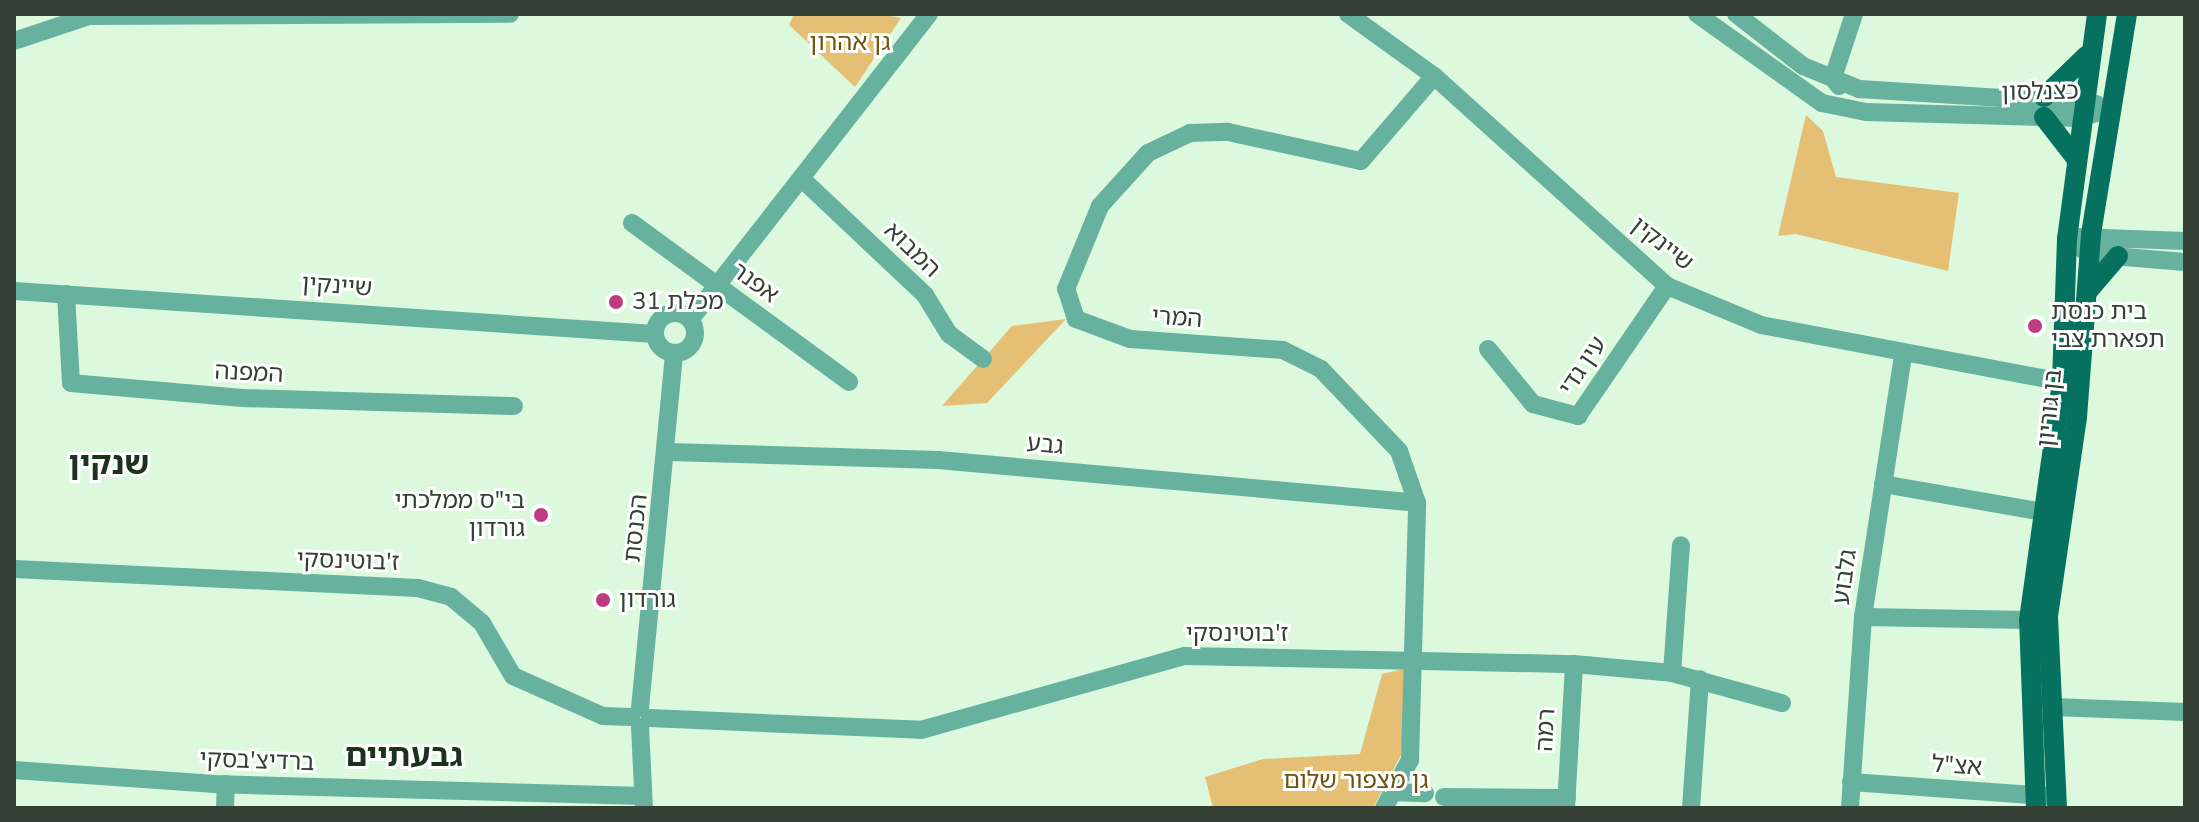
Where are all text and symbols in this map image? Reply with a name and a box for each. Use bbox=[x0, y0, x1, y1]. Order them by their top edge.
park label: גן אהרון bbox=[810, 29, 890, 57]
street label: כצנלסון bbox=[2001, 77, 2079, 107]
street label: שיינקין bbox=[1625, 211, 1699, 277]
street label: המבוא bbox=[878, 216, 946, 284]
street label: אפנר bbox=[726, 256, 784, 310]
street label: שיינקין bbox=[301, 269, 373, 303]
place label: מכלת 31 bbox=[632, 288, 724, 316]
marker: מכלת 31 bbox=[607, 293, 625, 311]
place label: בית כנסת תפארת צבי bbox=[2051, 298, 2165, 354]
street label: המרי bbox=[1151, 302, 1203, 334]
marker: בית כנסת תפארת צבי bbox=[2026, 317, 2044, 335]
street label: עין גדי bbox=[1553, 331, 1613, 401]
street label: המפנה bbox=[214, 357, 284, 389]
street label: בן גוריון bbox=[2032, 367, 2068, 449]
street label: גבע bbox=[1025, 429, 1065, 461]
district label: שנקין bbox=[68, 445, 150, 483]
place label: בי"ס ממלכתי גורדון bbox=[395, 487, 525, 543]
street label: הכנסת bbox=[618, 492, 654, 564]
marker: בי"ס ממלכתי גורדון bbox=[532, 506, 550, 524]
street label: ז'בוטינסקי bbox=[296, 545, 400, 577]
street label: גלבוע bbox=[1827, 548, 1863, 606]
place label: גורדון bbox=[619, 586, 676, 614]
marker: גורדון bbox=[594, 591, 612, 609]
street label: ז'בוטינסקי bbox=[1186, 620, 1288, 648]
street label: רמה bbox=[1530, 708, 1562, 752]
district label: גבעתיים bbox=[345, 737, 463, 775]
street label: ברדיצ'בסקי bbox=[199, 745, 315, 777]
street label: אצ"ל bbox=[1931, 750, 1983, 782]
park label: גן מצפור שלום bbox=[1283, 767, 1429, 795]

